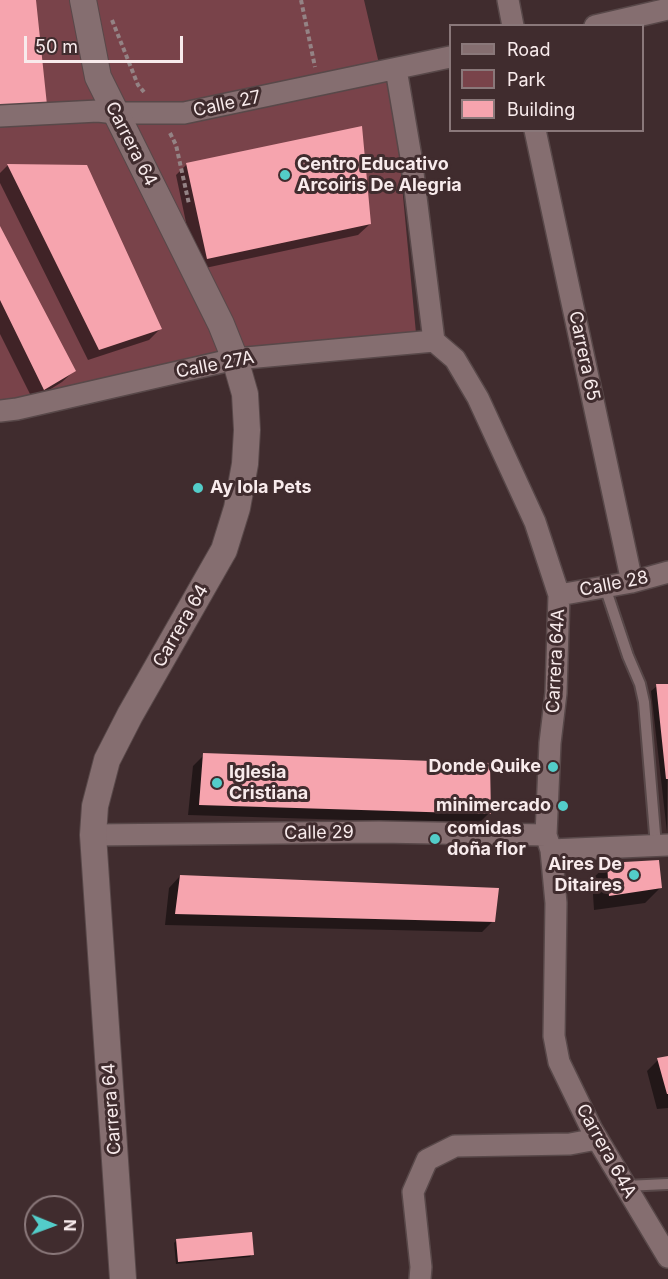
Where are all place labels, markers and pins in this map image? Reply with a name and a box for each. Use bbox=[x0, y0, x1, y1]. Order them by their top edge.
place label: Centro Educativo Arcoiris De Alegria bbox=[297, 154, 462, 196]
marker: Centro Educativo Arcoiris De Alegria bbox=[278, 168, 292, 182]
place label: Ay lola Pets bbox=[210, 477, 312, 499]
marker: Ay lola Pets bbox=[191, 481, 205, 495]
place label: Donde Quike bbox=[429, 756, 541, 778]
marker: Donde Quike bbox=[546, 760, 560, 774]
place label: Iglesia Cristiana bbox=[229, 762, 308, 804]
marker: Iglesia Cristiana bbox=[210, 776, 224, 790]
place label: minimercado bbox=[436, 795, 551, 817]
marker: minimercado bbox=[556, 799, 570, 813]
place label: comidas doña flor bbox=[447, 818, 526, 860]
marker: comidas doña flor bbox=[428, 832, 442, 846]
place label: Aires De Ditaires bbox=[548, 854, 622, 896]
marker: Aires De Ditaires bbox=[627, 868, 641, 882]

